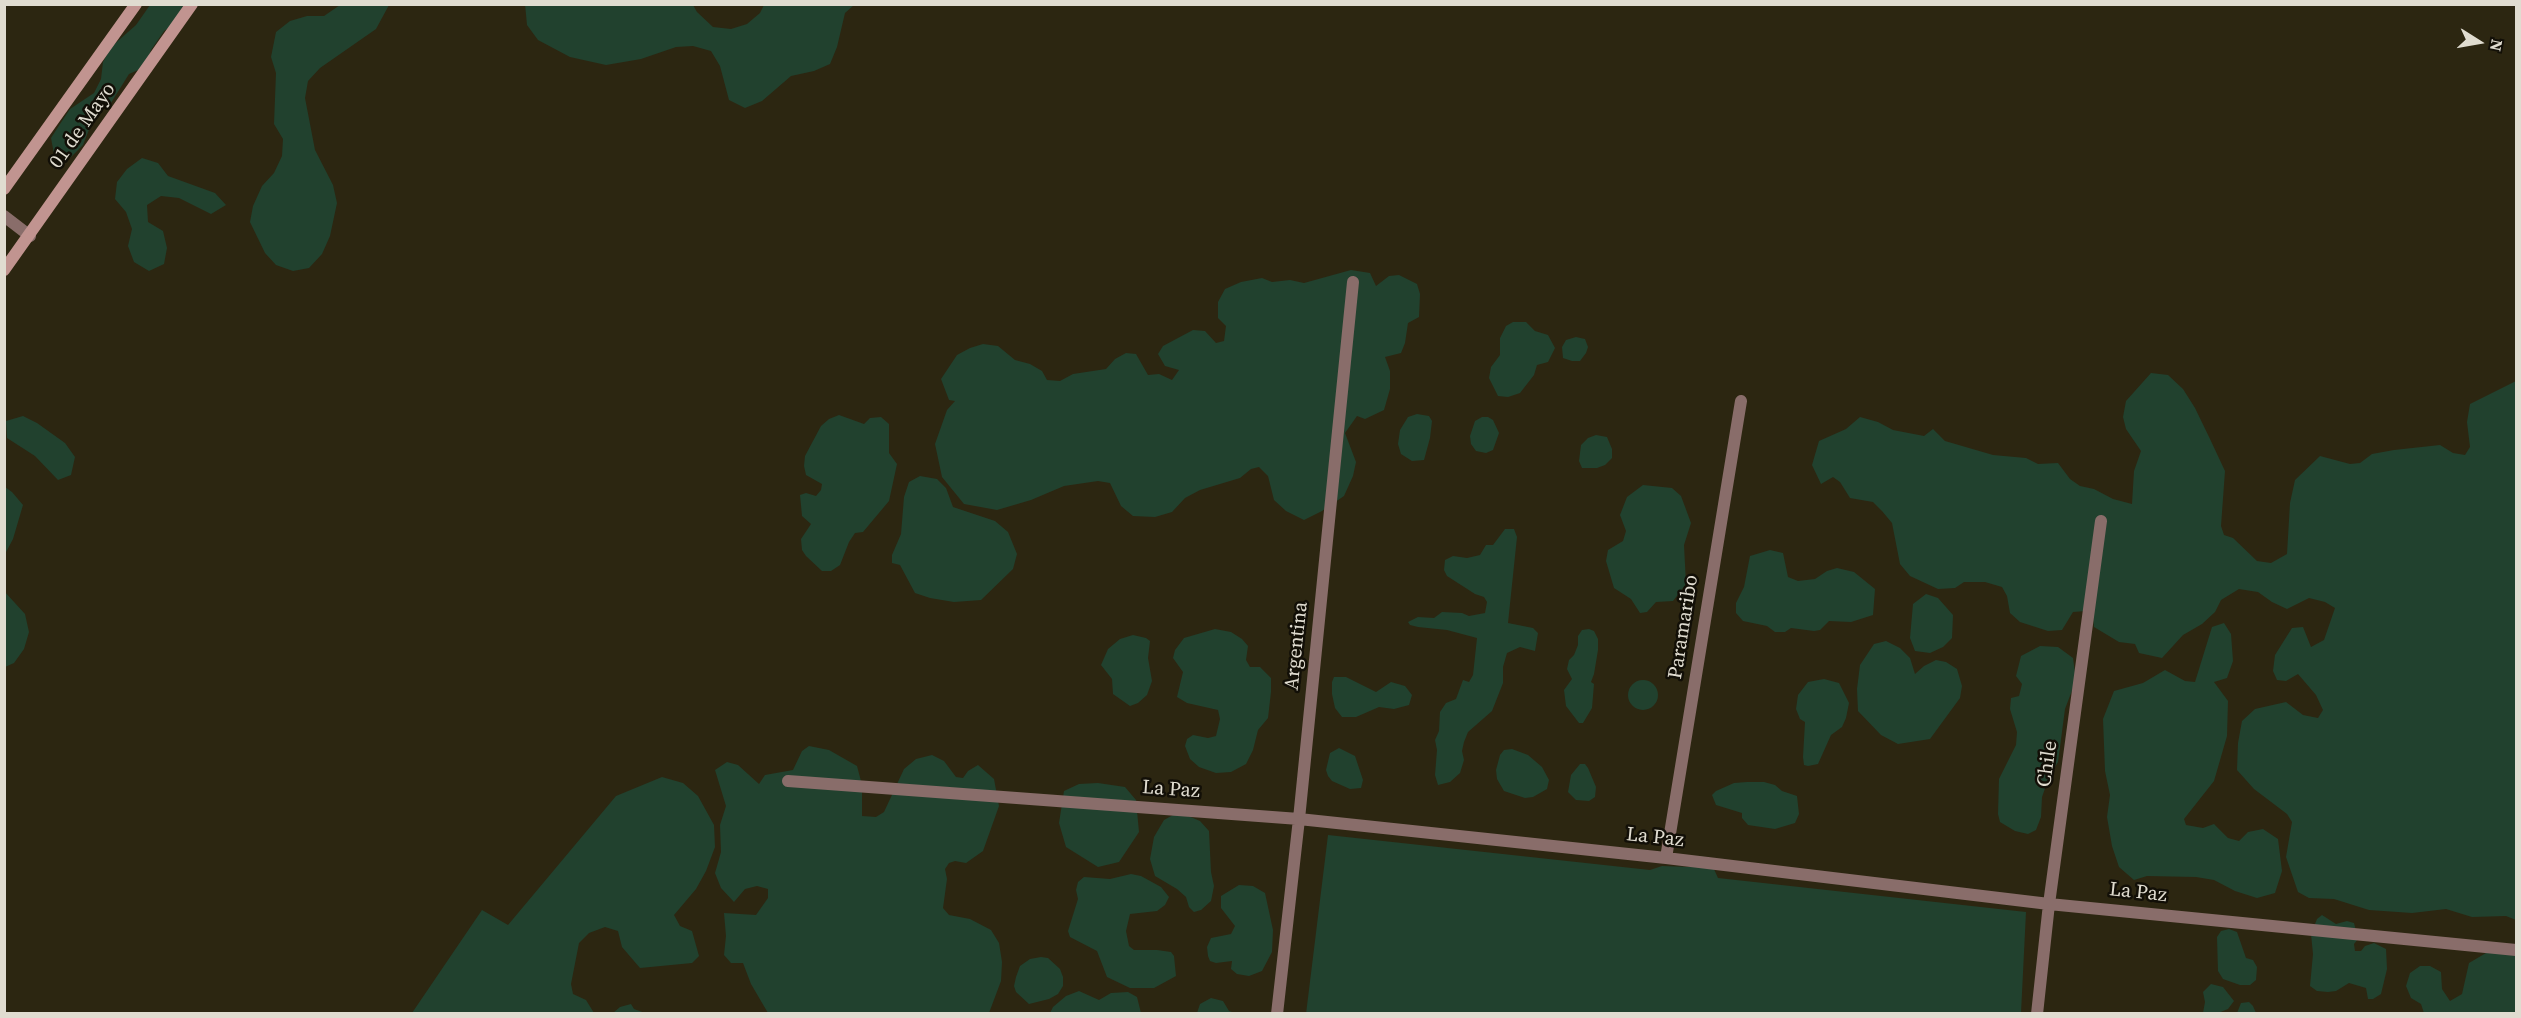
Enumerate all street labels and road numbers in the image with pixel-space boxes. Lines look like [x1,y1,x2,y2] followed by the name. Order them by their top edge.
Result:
[45,78,121,174] street label: 01 de Mayo
[1664,573,1704,681] street label: Paramaribo
[1280,601,1314,691] street label: Argentina
[2033,739,2063,789] street label: Chile
[1141,776,1201,804] street label: La Paz
[1625,823,1685,853] street label: La Paz
[2108,878,2168,908] street label: La Paz

